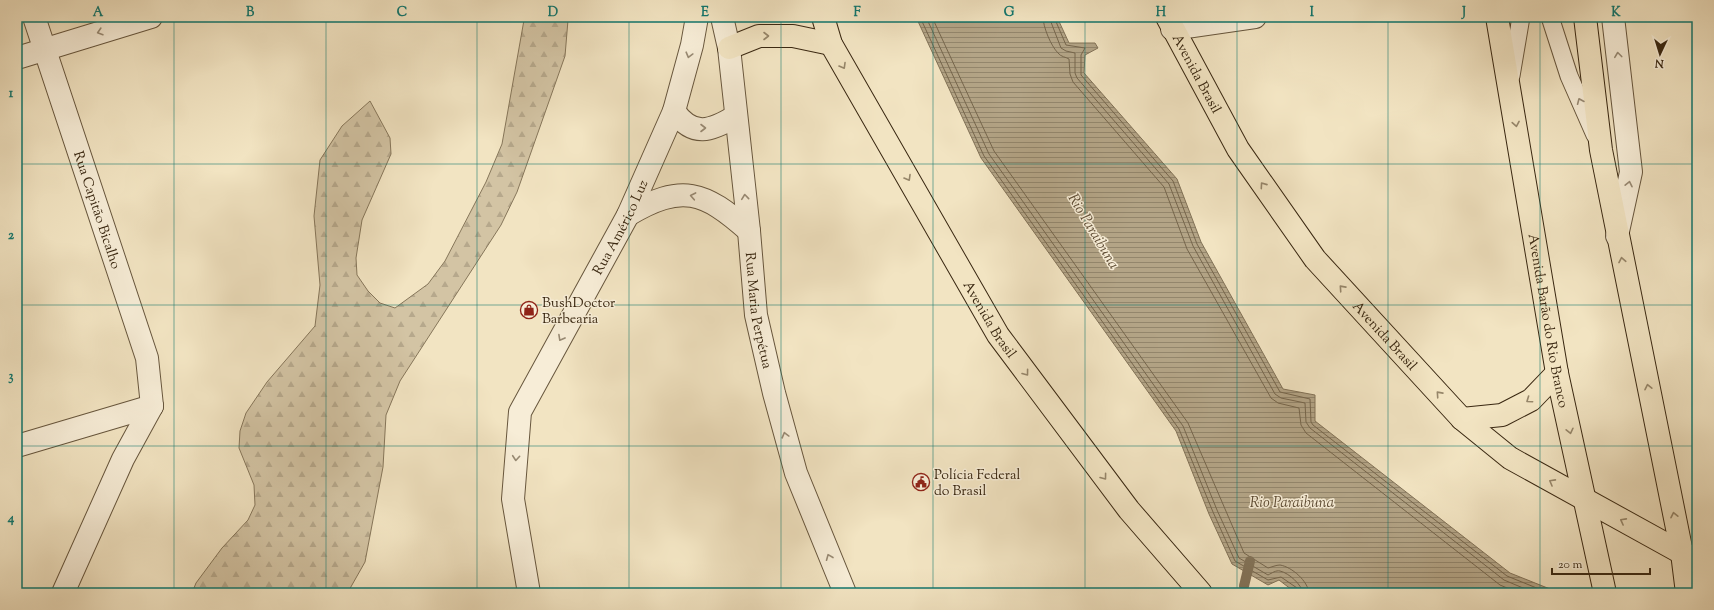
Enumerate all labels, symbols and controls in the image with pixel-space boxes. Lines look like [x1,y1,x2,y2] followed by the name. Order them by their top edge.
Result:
[93,4,104,22] text: A
[246,4,255,22] text: B
[397,4,407,22] text: C
[548,4,558,22] text: D
[701,4,709,22] text: E
[853,4,861,22] text: F
[1004,4,1015,22] text: G
[1156,4,1167,22] text: H
[1310,4,1315,22] text: I
[1461,4,1466,22] text: J
[1611,4,1621,22] text: K
[97,27,104,36] one-way arrow
[1166,31,1225,118] street label: Avenida Brasil
[763,32,769,40] one-way arrow
[1640,34,1680,74] north arrow
[686,52,694,59] one-way arrow
[1613,52,1622,58] one-way arrow
[1654,55,1665,71] text: N
[839,61,846,69] one-way arrow
[9,85,14,103] text: 1
[1577,97,1585,105] one-way arrow
[1511,121,1519,127] one-way arrow
[700,124,706,132] one-way arrow
[67,149,125,272] street label: Rua Capitão Bicalho
[904,174,911,181] one-way arrow
[589,177,654,279] street label: Rua Américo Luz
[1624,181,1632,187] one-way arrow
[1261,183,1268,190] one-way arrow
[1062,190,1124,274] water label: Rio Paraibuna
[690,192,696,201] one-way arrow
[741,194,750,200] one-way arrow
[8,227,15,245] text: 2
[1522,232,1572,410] street label: Avenida Barão do Rio Branco
[739,252,776,371] street label: Rua Maria Perpétua
[1618,257,1627,263] one-way arrow
[957,278,1020,363] street label: Avenida Brasil
[1339,285,1347,293] one-way arrow
[542,294,616,330] place label: BushDoctor Barbearia
[1347,298,1421,376] street label: Avenida Brasil
[519,300,539,320] shop icon: BushDoctor Barbearia
[558,334,565,341] one-way arrow
[8,368,14,386] text: 3
[1022,368,1029,375] one-way arrow
[1644,384,1652,390] one-way arrow
[1437,392,1444,399] one-way arrow
[1527,395,1534,402] one-way arrow
[1566,428,1574,435] one-way arrow
[781,432,790,439] one-way arrow
[512,455,521,461] one-way arrow
[934,466,1021,502] place label: Polícia Federal do Brasil
[911,472,931,492] public building icon: Polícia Federal do Brasil
[1099,473,1107,480] one-way arrow
[1549,480,1556,487] one-way arrow
[1250,493,1335,514] water label: Rio Paraibuna
[7,510,15,528] text: 4
[1670,512,1678,518] one-way arrow
[1619,518,1627,526] one-way arrow
[1552,550,1650,576] scale bar
[825,554,833,561] one-way arrow
[1558,556,1583,574] text: 20 m

